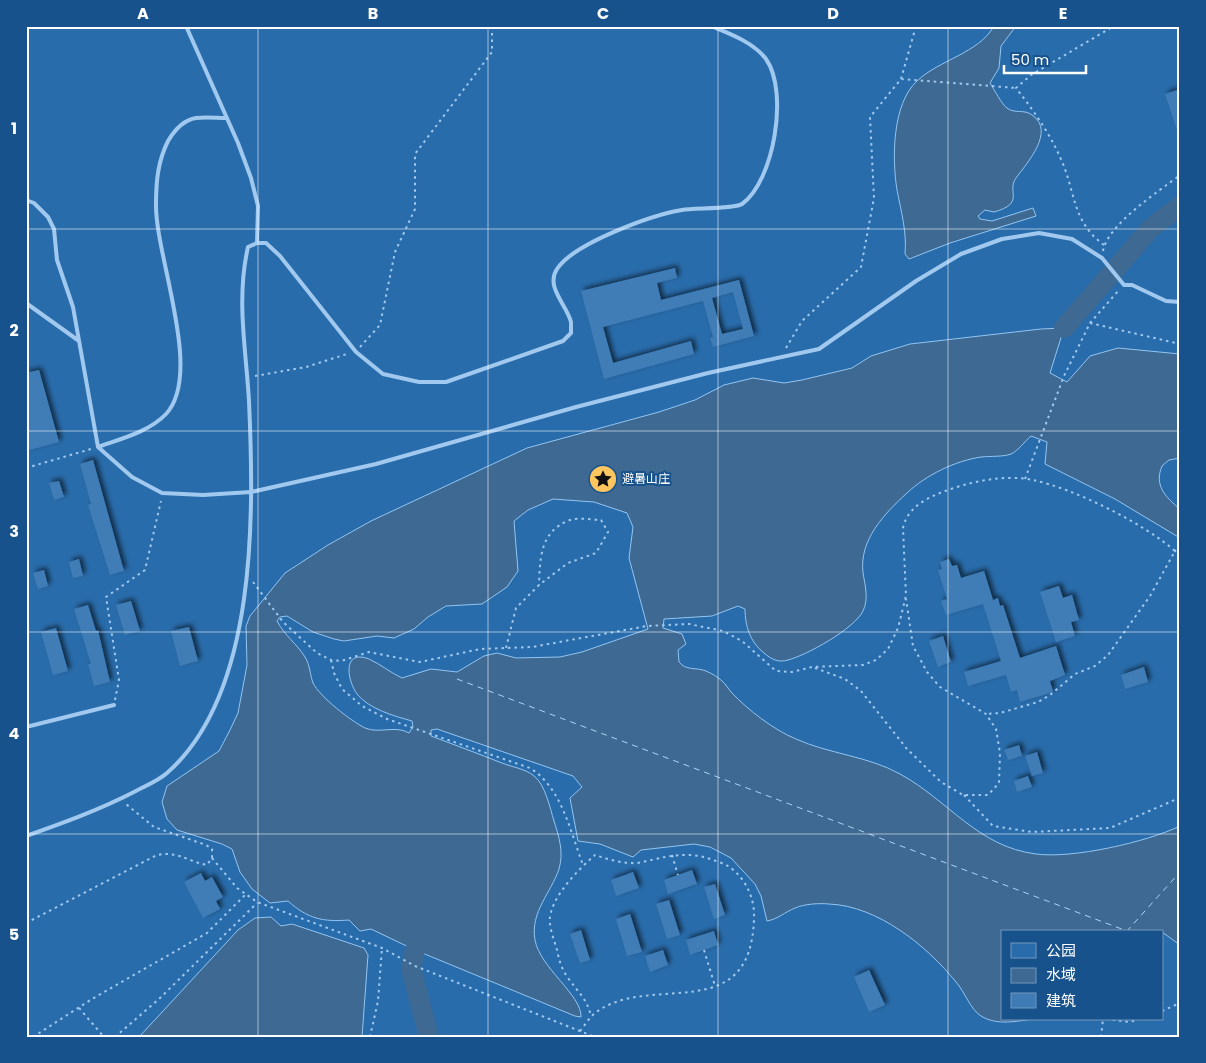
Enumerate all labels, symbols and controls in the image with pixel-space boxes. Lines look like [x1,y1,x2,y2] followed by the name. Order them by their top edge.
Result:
[137,2,149,25] text: A
[368,2,378,25] text: B
[597,2,609,25] text: C
[827,2,839,25] text: D
[1059,2,1067,25] text: E
[1004,42,1086,74] scale bar
[1011,49,1049,70] text: 50 m
[11,117,17,140] text: 1
[9,319,19,342] text: 2
[588,464,618,494] place icon: 避暑山庄
[622,470,670,487] place label: 避暑山庄
[9,520,19,543] text: 3
[9,722,20,745] text: 4
[9,923,19,946] text: 5
[1001,930,1164,1020] legend
[1046,940,1076,961] text: 公园
[1046,964,1076,985] text: 水域
[1046,990,1076,1011] text: 建筑

